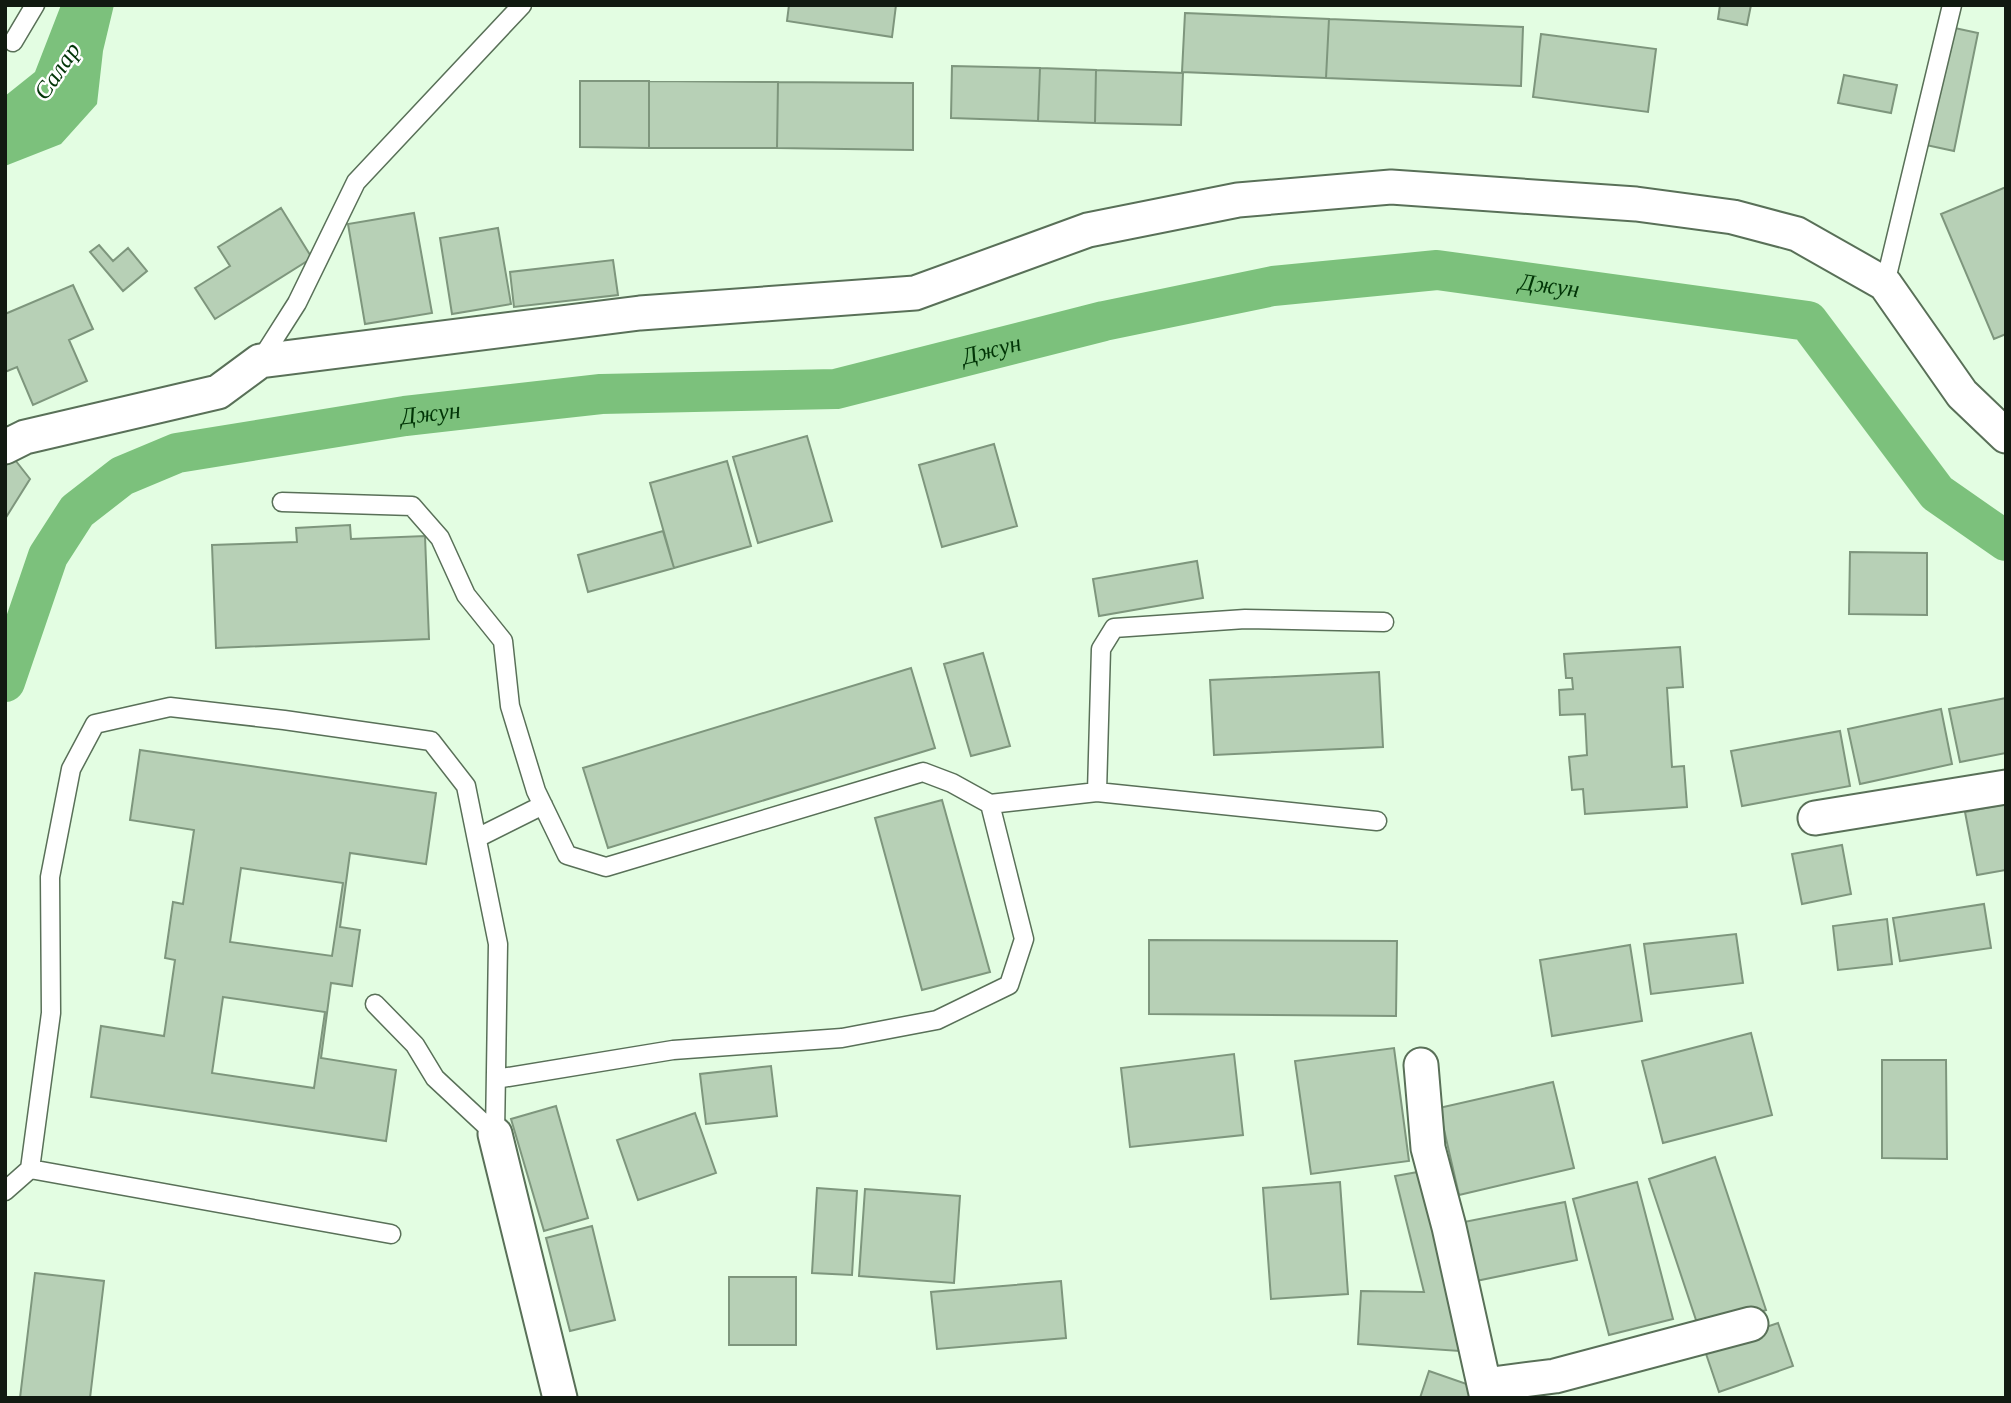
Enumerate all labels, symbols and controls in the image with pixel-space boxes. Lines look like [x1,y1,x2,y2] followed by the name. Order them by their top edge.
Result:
[29,38,85,104] water label: Салар
[1516,268,1581,302] water label: Джун
[957,330,1024,370] water label: Джун
[397,397,462,430] water label: Джун

